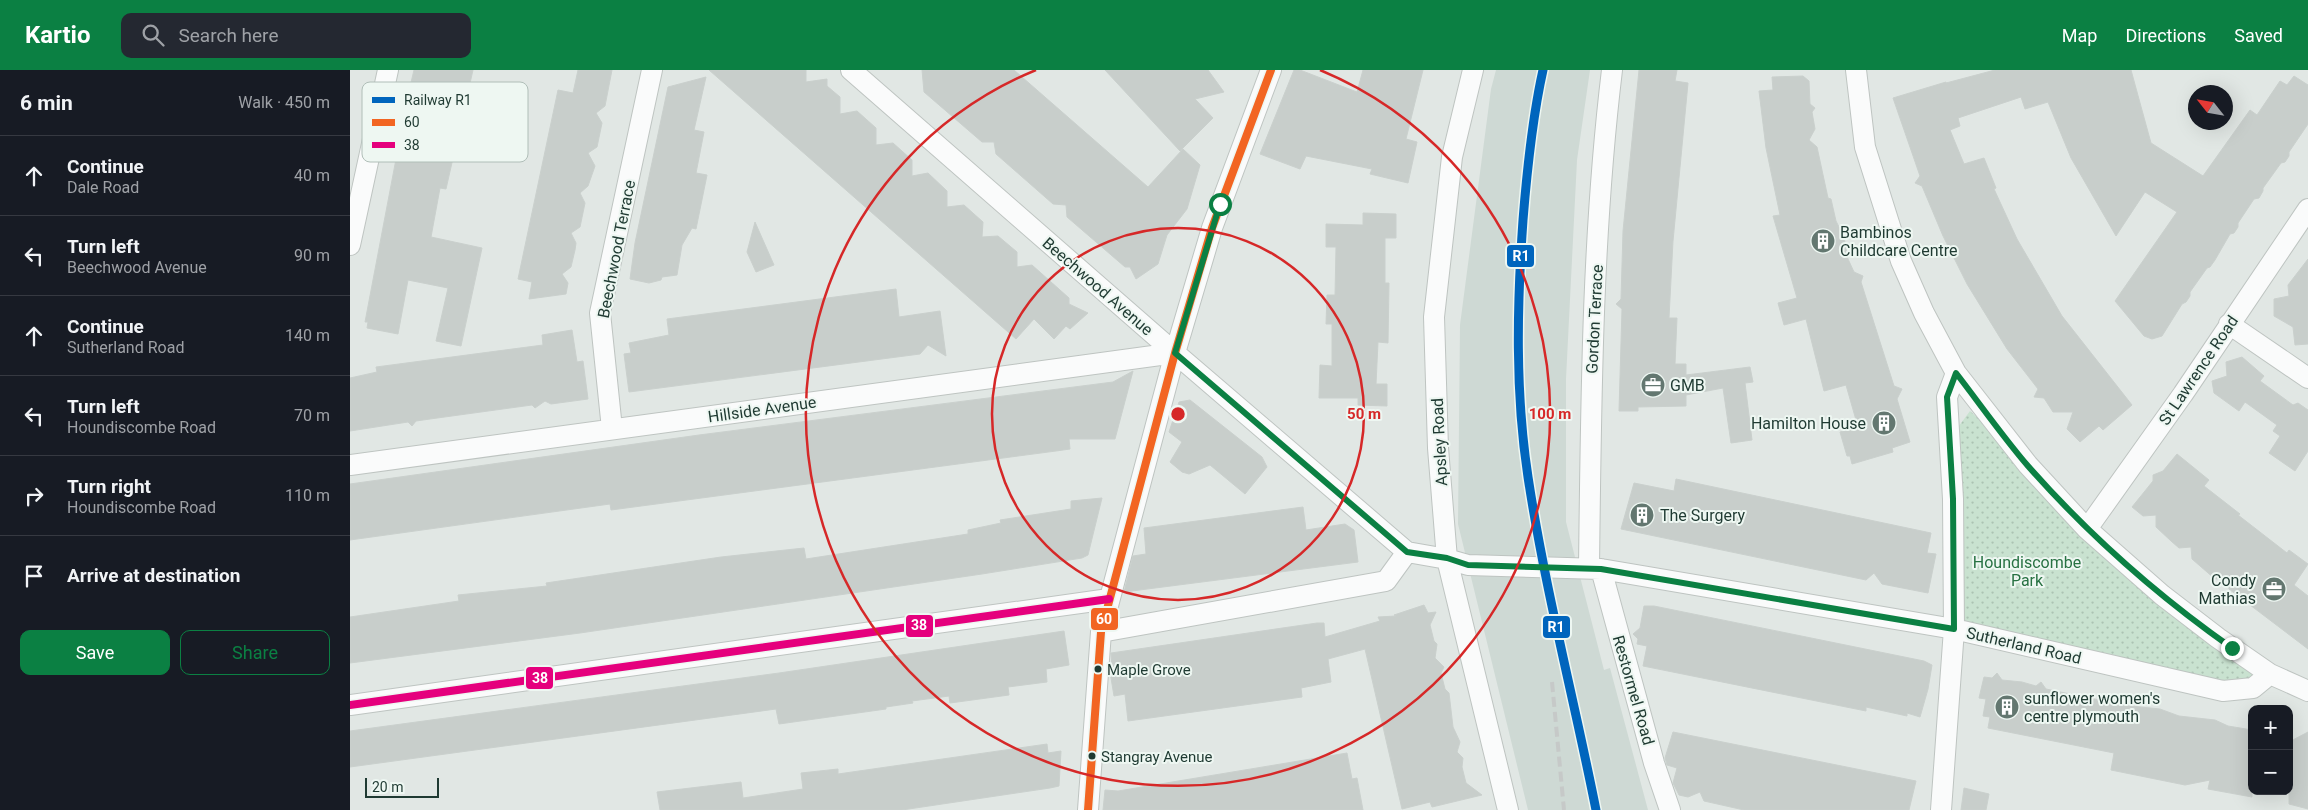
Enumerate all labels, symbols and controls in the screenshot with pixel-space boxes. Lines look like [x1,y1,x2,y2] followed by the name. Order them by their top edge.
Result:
[121,13,471,58] search box
[25,21,91,49] text: Kartio
[139,21,167,49] icon: search
[179,24,278,47] text: Search here
[2062,25,2097,46] text: Map
[2125,25,2206,46] text: Directions
[2234,25,2283,46] text: Saved
[362,82,528,162] legend
[2188,85,2233,130] north arrow
[20,91,73,115] text: 6 min
[404,92,472,108] text: Railway R1
[238,93,330,112] text: Walk · 450 m
[404,114,420,130] text: 60
[404,137,420,153] text: 38
[67,155,144,178] text: Continue
[20,162,48,190] icon: ahead
[294,166,330,185] text: 40 m
[67,178,139,197] text: Dale Road
[594,178,639,320] street label: Beechwood Terrace
[1209,193,1232,216] route start
[1840,223,1958,260] place label: Bambinos Childcare Centre
[1810,228,1836,254] building icon: Bambinos Childcare Centre
[1039,233,1157,339] street label: Beechwood Avenue
[67,235,140,258] text: Turn left
[20,242,48,270] icon: left
[1506,244,1535,268] line badge: R1
[294,246,330,265] text: 90 m
[1512,248,1530,264] text: R1
[67,258,207,277] text: Beechwood Avenue
[1582,264,1607,374] street label: Gordon Terrace
[2155,312,2242,429] street label: St Lawrence Road
[67,315,144,338] text: Continue
[20,322,48,350] icon: ahead
[285,326,330,345] text: 140 m
[67,338,184,357] text: Sutherland Road
[1640,372,1666,398] office icon: GMB
[1670,376,1705,395] place label: GMB
[707,393,817,426] street label: Hillside Avenue
[67,395,140,418] text: Turn left
[1428,397,1451,487] street label: Apsley Road
[20,402,48,430] icon: left
[1169,405,1187,423] centre of rings
[1347,405,1381,423] text: 50 m
[1529,405,1571,423] text: 100 m
[294,406,330,425] text: 70 m
[1871,410,1897,436] building icon: Hamilton House
[1751,414,1866,433] place label: Hamilton House
[67,418,216,437] text: Houndiscombe Road
[67,475,151,498] text: Turn right
[20,482,48,510] icon: right
[285,486,330,505] text: 110 m
[67,498,216,517] text: Houndiscombe Road
[1629,502,1655,528] building icon: The Surgery
[1660,506,1745,525] place label: The Surgery
[1973,553,2081,590] park label: Houndiscombe Park
[20,562,48,590] icon: arrive
[67,564,240,587] text: Arrive at destination
[2198,571,2256,608] place label: Condy Mathias
[2261,576,2287,602] office icon: Condy Mathias
[1090,607,1119,631] line badge: 60
[1096,611,1112,627] text: 60
[905,614,934,638] line badge: 38
[1542,615,1571,639] line badge: R1
[911,617,927,633] text: 38
[1547,619,1565,635] text: R1
[1965,623,2083,668] street label: Sutherland Road
[20,630,170,675] button: Save
[180,630,330,675] button: Share
[1609,633,1658,747] street label: Restormel Road
[2221,637,2244,660] route end
[1107,661,1191,679] place label: Maple Grove
[1093,664,1103,674] marker: Maple Grove
[525,666,554,690] line badge: 38
[532,670,548,686] text: 38
[2024,689,2160,726] place label: sunflower women's centre plymouth
[1994,694,2020,720] building icon: sunflower women's centre plymouth
[2248,705,2293,795] map controls
[2248,705,2293,750] button: +
[1101,748,1212,766] place label: Stangray Avenue
[2248,750,2293,795] button: −
[1087,751,1097,761] marker: Stangray Avenue
[365,775,439,798] scale bar
[372,779,404,795] text: 20 m

